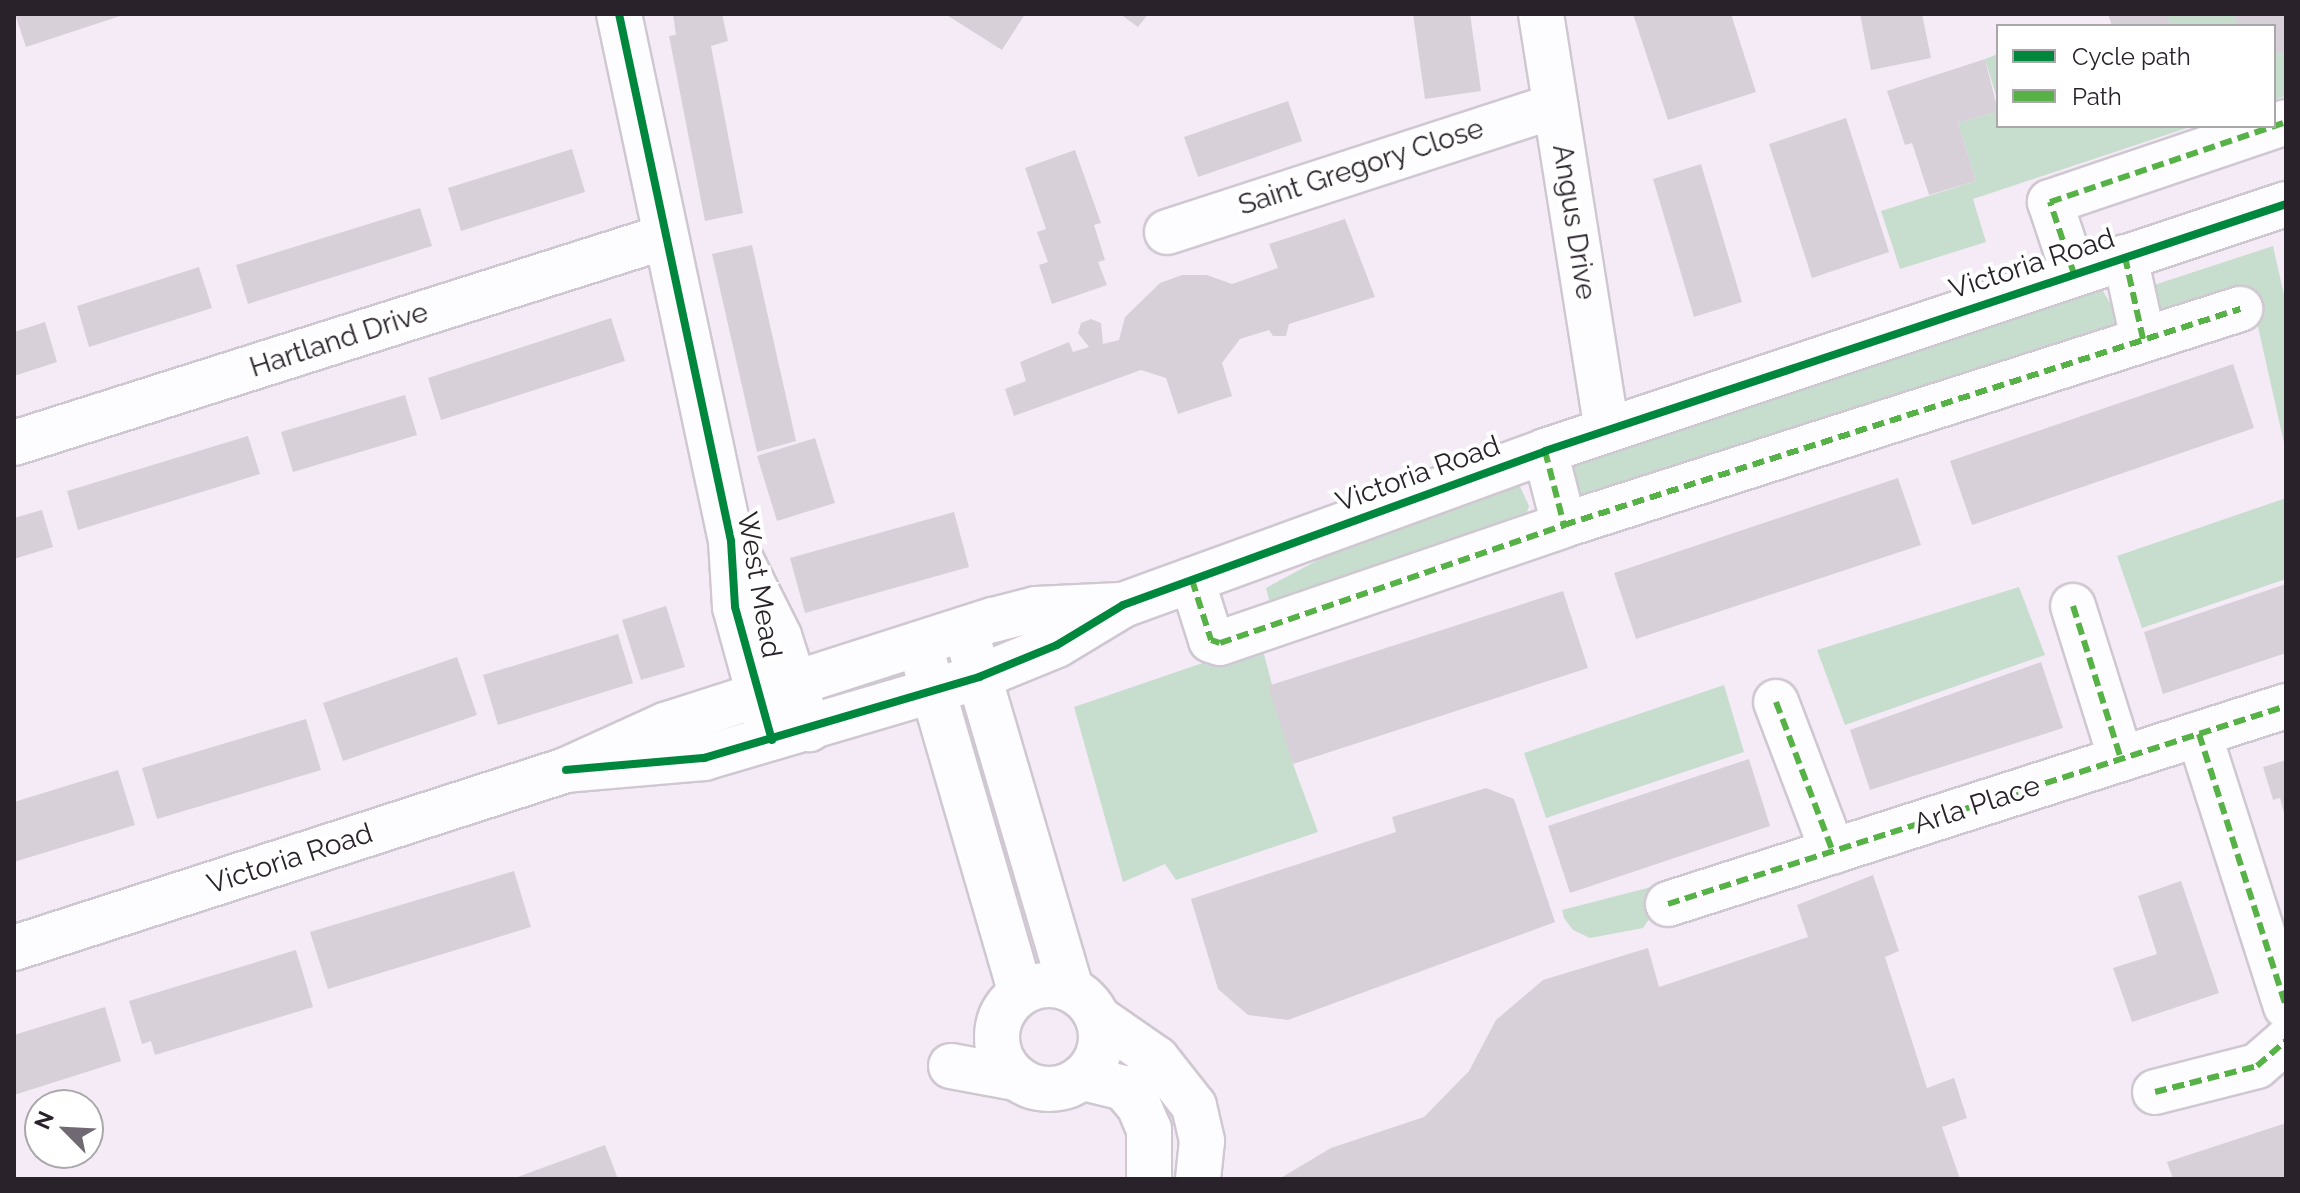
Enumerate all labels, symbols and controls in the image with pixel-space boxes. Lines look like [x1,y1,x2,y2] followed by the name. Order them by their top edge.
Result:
[1996,24,2276,128] legend
[2072,42,2191,71] text: Cycle path
[2072,82,2122,111] text: Path
[1234,111,1488,223] street label: Saint Gregory Close
[1545,142,1603,302] street label: Angus Drive
[1945,221,2119,307] street label: Victoria Road
[246,295,432,385] street label: Hartland Drive
[1332,429,1504,519] street label: Victoria Road
[730,510,788,660] street label: West Mead
[1910,769,2044,841] street label: Arla Place
[203,816,377,902] street label: Victoria Road
[24,1089,104,1169] north arrow
[29,1107,59,1133] text: N

